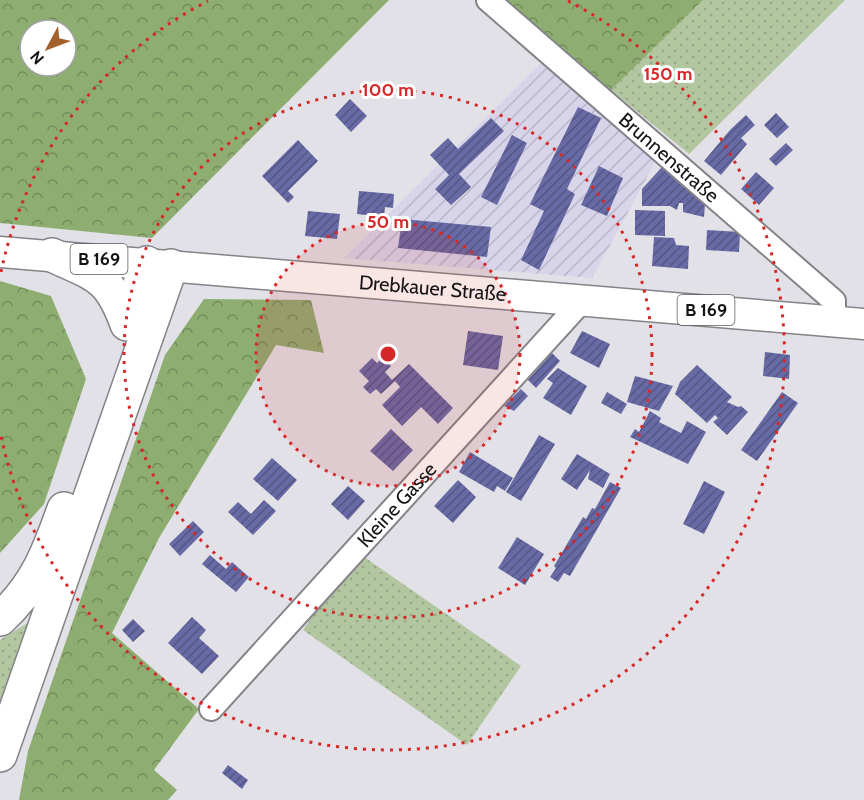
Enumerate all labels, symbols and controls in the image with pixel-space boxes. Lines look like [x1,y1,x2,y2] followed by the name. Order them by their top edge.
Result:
[18,18,78,78] north arrow
[26,47,48,68] text: N
[644,63,692,85] text: 150 m
[362,79,414,101] text: 100 m
[614,107,724,208] street label: Brunnenstraße
[367,211,409,233] text: 50 m
[70,244,128,274] road number: B 169
[358,270,507,306] street label: Drebkauer Straße
[678,295,734,325] road number: B 169
[378,344,398,364] centre of rings
[352,457,441,552] street label: Kleine Gasse

